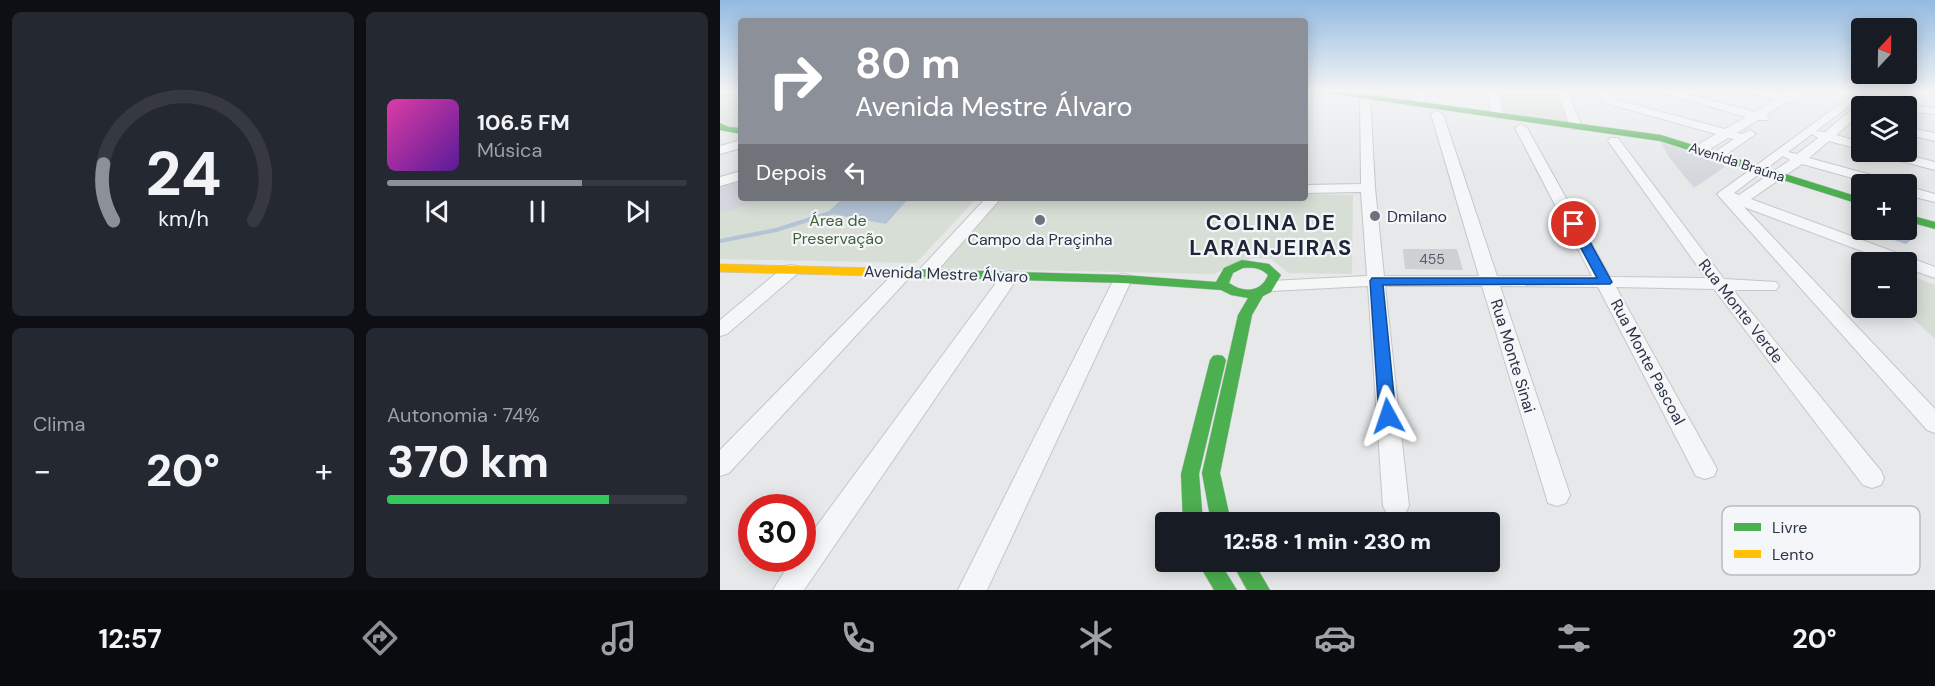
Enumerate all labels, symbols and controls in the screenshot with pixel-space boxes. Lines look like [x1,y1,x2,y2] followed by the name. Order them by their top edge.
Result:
[1851,18,1917,84] north arrow
[1851,18,1917,318] map controls
[855,36,961,91] text: 80 m
[756,42,834,120] icon: right
[855,89,1132,124] text: Avenida Mestre Álvaro
[1851,96,1917,162] button: layers
[477,108,570,137] text: 106.5 FM
[145,133,221,214] text: 24
[477,137,542,163] text: Música
[1687,138,1787,186] street label: Avenida Braúna
[839,156,872,189] icon: left
[756,158,827,187] text: Depois
[1851,174,1917,240] button: +
[421,195,454,228] icon: previous
[521,195,554,228] icon: pause
[621,195,654,228] icon: next
[1548,198,1599,249] pin
[158,205,208,233] text: km/h
[1387,206,1447,227] place label: Dmilano
[1557,207,1590,240] icon: arrive
[1189,208,1353,262] district label: COLINA DE LARANJEIRAS
[1368,209,1382,223] marker: Dmilano
[792,210,884,249] park label: Área de Preservação
[1033,213,1047,227] marker: Campo da Praçinha
[967,229,1113,250] place label: Campo da Praçinha
[1419,250,1445,268] house number: 455
[1851,252,1917,318] button: −
[1694,255,1788,367] street label: Rua Monte Verde
[863,261,1029,287] street label: Avenida Mestre Álvaro
[1606,295,1690,429] street label: Rua Monte Pascoal
[1486,297,1540,415] street label: Rua Monte Sinai
[1356,384,1420,448] position arrow
[387,402,540,428] text: Autonomia · 74%
[33,411,85,437] text: Clima
[387,432,549,491] text: 370 km
[146,441,220,500] text: 20°
[33,449,51,492] text: −
[315,449,333,492] text: +
[738,494,816,572] speed limit sign: 30
[1722,506,1920,575] legend
[1772,517,1807,538] text: Livre
[1224,527,1431,556] text: 12:58 · 1 min · 230 m
[1772,544,1814,565] text: Lento
[359,617,401,659] icon: directions
[598,617,640,659] icon: music
[837,617,879,659] icon: phone
[1075,617,1117,659] icon: climate
[1314,617,1356,659] icon: car
[1553,617,1595,659] icon: filters
[98,621,162,656] text: 12:57
[1792,621,1836,656] text: 20°

